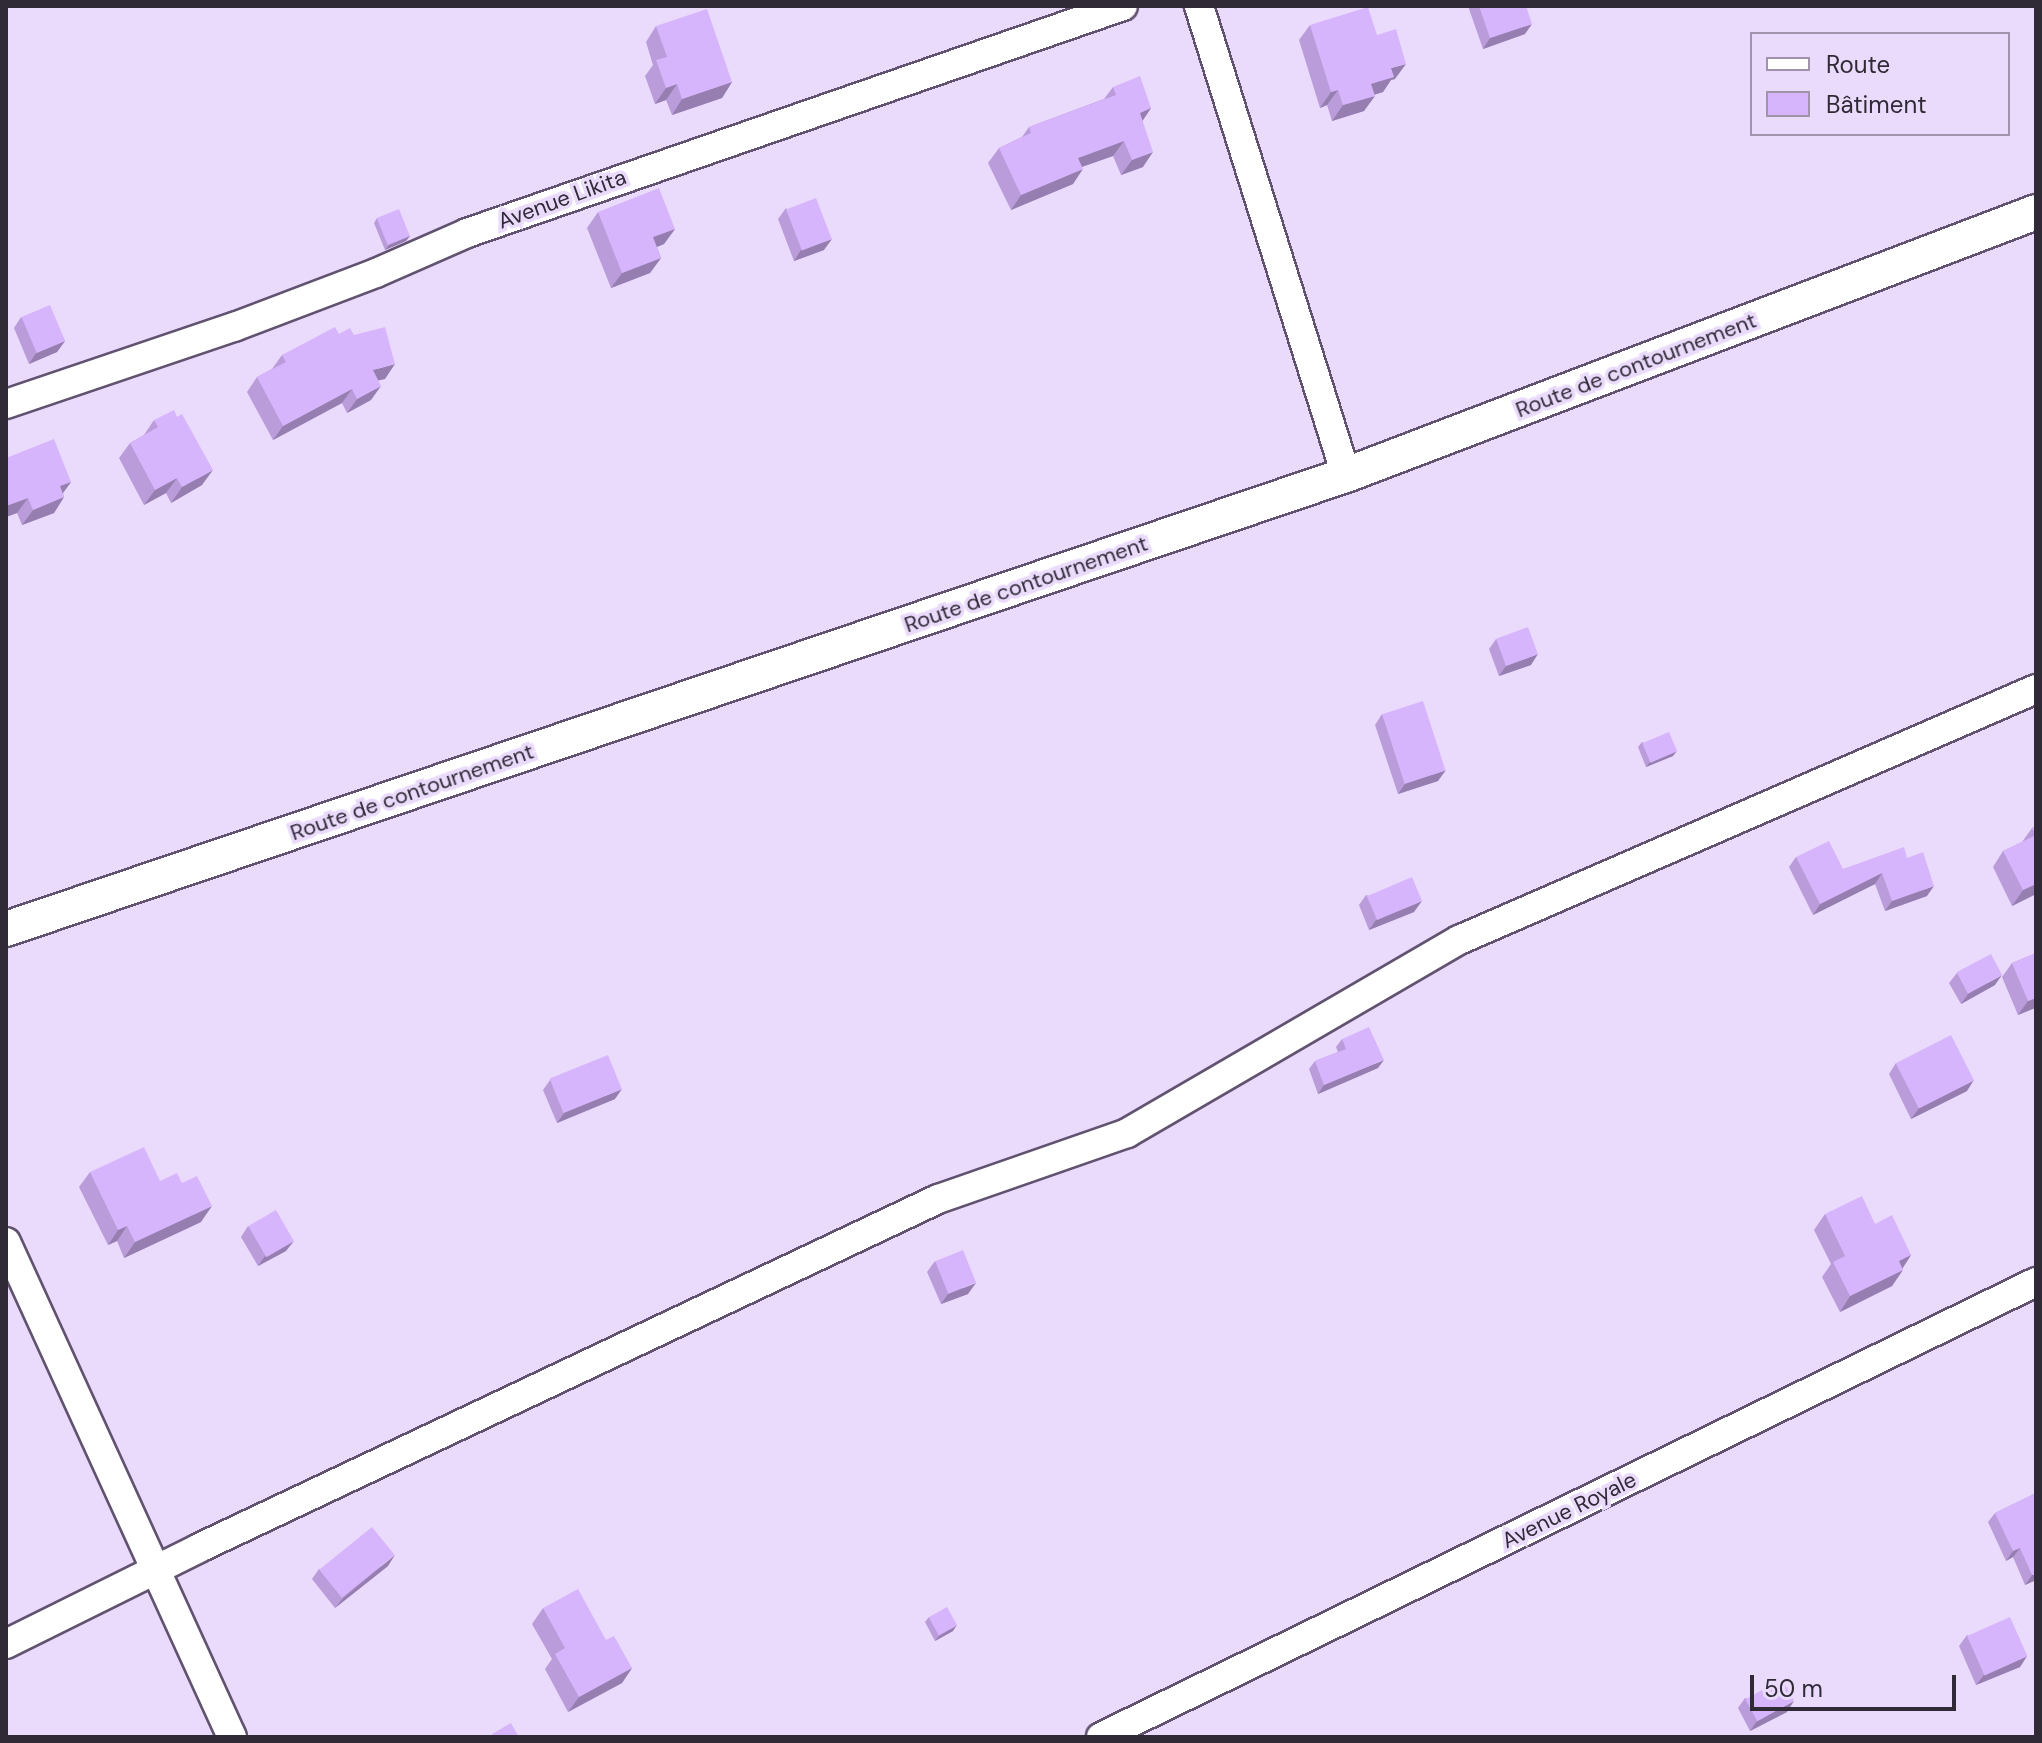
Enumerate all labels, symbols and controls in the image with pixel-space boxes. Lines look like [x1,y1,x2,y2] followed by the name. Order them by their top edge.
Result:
[1750,32,2010,136] legend
[1826,49,1890,80] text: Route
[1826,89,1927,120] text: Bâtiment
[494,164,630,234] street label: Avenue Likita
[1512,307,1760,423] street label: Route de contournement
[901,530,1151,638] street label: Route de contournement
[287,738,537,846] street label: Route de contournement
[1498,1466,1640,1554] street label: Avenue Royale
[1754,1659,1960,1709] scale bar
[1764,1673,1823,1704] text: 50 m

